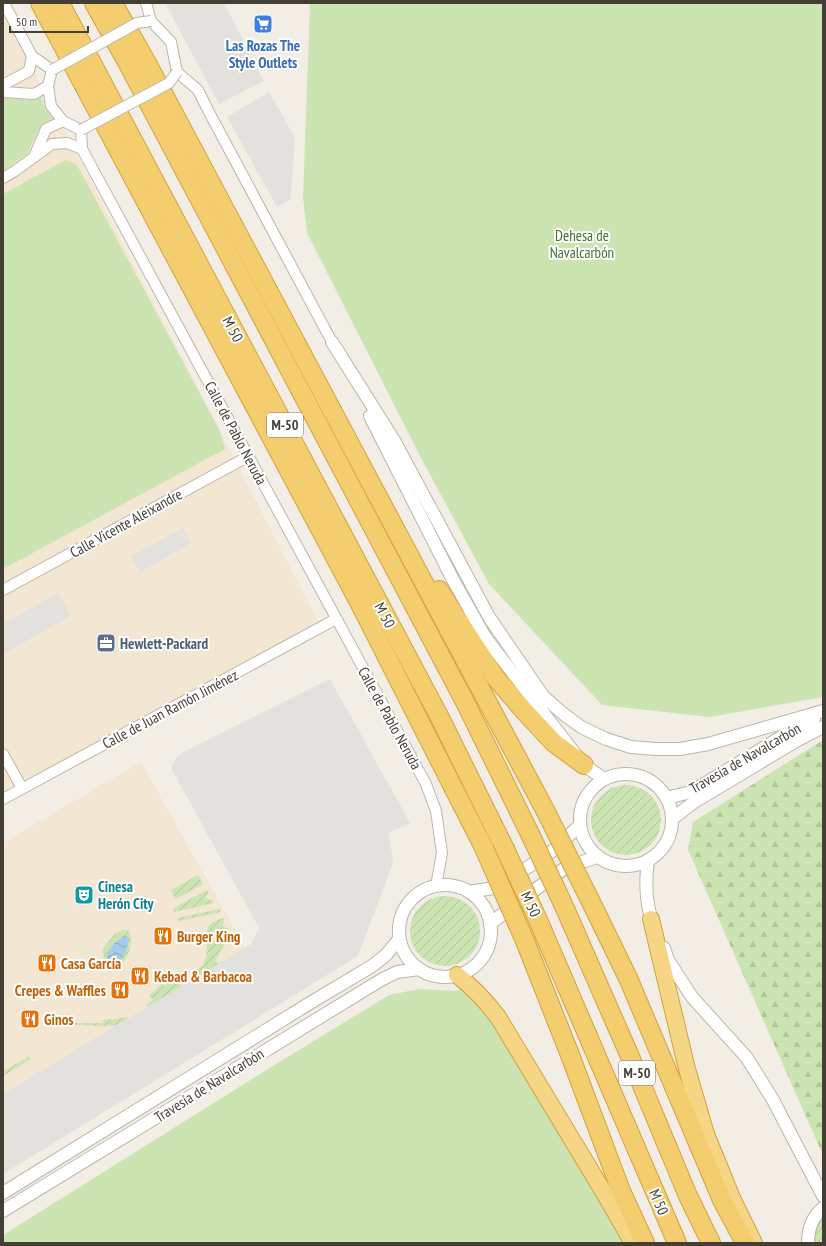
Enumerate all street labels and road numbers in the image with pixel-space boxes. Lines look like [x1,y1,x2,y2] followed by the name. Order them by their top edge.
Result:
[218,313,248,345] street label: M 50
[201,378,271,488] street label: Calle de Pablo Neruda
[267,413,303,437] road number: M-50
[67,484,185,562] street label: Calle Vicente Aleixandre
[370,599,400,631] street label: M 50
[354,663,426,773] street label: Calle de Pablo Neruda
[99,665,241,753] street label: Calle de Juan Ramón Jiménez
[686,718,804,798] street label: Travesía de Navalcarbón
[517,888,545,920] street label: M 50
[151,1044,267,1126] street label: Travesía de Navalcarbón
[619,1061,655,1085] road number: M-50
[645,1186,673,1218] street label: M 50

